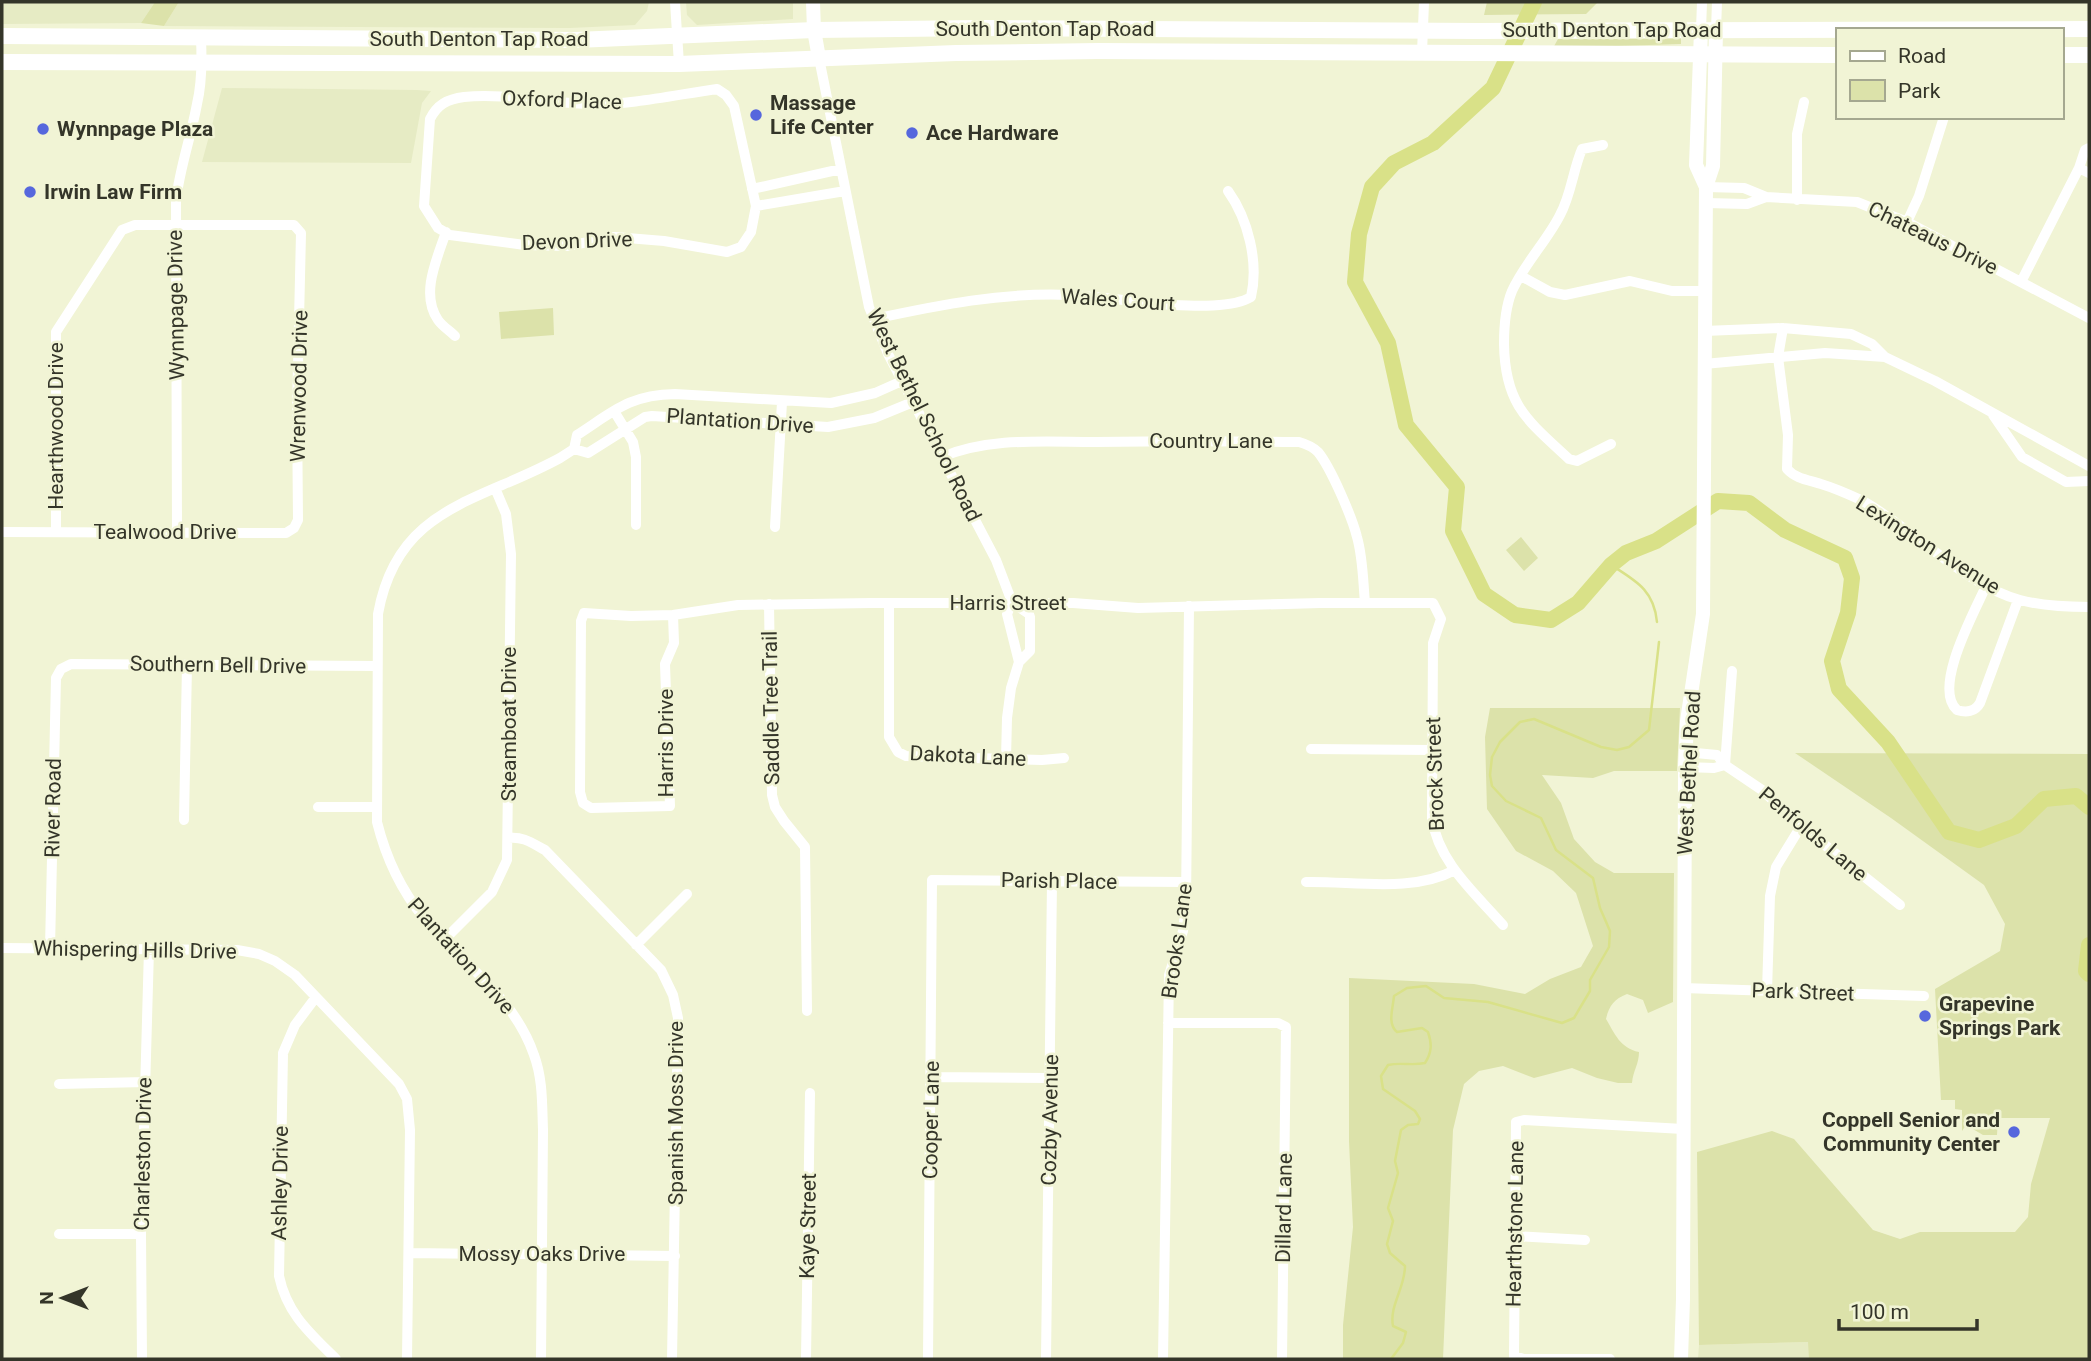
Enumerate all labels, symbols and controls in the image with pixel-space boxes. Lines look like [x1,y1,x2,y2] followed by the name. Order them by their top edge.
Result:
[935,17,1155,41] street label: South Denton Tap Road
[1502,18,1722,42] street label: South Denton Tap Road
[369,27,589,51] street label: South Denton Tap Road
[1836,28,2063,119] legend
[1898,44,1946,68] text: Road
[1898,79,1941,103] text: Park
[502,86,622,114] street label: Oxford Place
[770,91,874,139] place label: Massage Life Center
[748,107,764,123] marker: Massage Life Center
[57,117,213,141] place label: Wynnpage Plaza
[35,121,51,137] marker: Wynnpage Plaza
[926,121,1059,145] place label: Ace Hardware
[904,125,920,141] marker: Ace Hardware
[44,180,182,204] place label: Irwin Law Firm
[22,184,38,200] marker: Irwin Law Firm
[1864,196,2002,280] street label: Chateaus Drive
[521,227,633,255] street label: Devon Drive
[163,230,189,380] street label: Wynnpage Drive
[1060,284,1176,316] street label: Wales Court
[862,305,986,525] street label: West Bethel School Road
[286,310,312,462] street label: Wrenwood Drive
[44,342,68,510] street label: Hearthwood Drive
[666,404,814,438] street label: Plantation Drive
[1149,429,1273,453] street label: Country Lane
[1851,491,2005,599] street label: Lexington Avenue
[93,520,237,544] street label: Tealwood Drive
[949,591,1067,615] street label: Harris Street
[758,631,784,785] street label: Saddle Tree Trail
[497,647,521,801] street label: Steamboat Drive
[130,651,306,679] street label: Southern Bell Drive
[654,689,678,797] street label: Harris Drive
[1673,690,1705,856] street label: West Bethel Road
[1421,716,1449,831] street label: Brock Street
[909,741,1027,771] street label: Dakota Lane
[40,758,66,858] street label: River Road
[1754,782,1872,886] street label: Penfolds Lane
[1001,868,1117,894] street label: Parish Place
[1157,882,1197,1000] street label: Brooks Lane
[403,893,519,1019] street label: Plantation Drive
[33,936,237,964] street label: Whispering Hills Drive
[1751,978,1855,1006] street label: Park Street
[1939,992,2061,1040] place label: Grapevine Springs Park
[1917,1008,1933,1024] marker: Grapevine Springs Park
[664,1021,688,1205] street label: Spanish Moss Drive
[1037,1054,1063,1186] street label: Cozby Avenue
[918,1061,944,1179] street label: Cooper Lane
[130,1077,156,1231] street label: Charleston Drive
[1822,1108,2000,1156] place label: Coppell Senior and Community Center
[2006,1124,2022,1140] marker: Coppell Senior and Community Center
[267,1126,293,1240] street label: Ashley Drive
[1502,1141,1528,1307] street label: Hearthstone Lane
[1271,1153,1297,1263] street label: Dillard Lane
[795,1173,821,1279] street label: Kaye Street
[459,1242,625,1266] street label: Mossy Oaks Drive
[28,1263,98,1333] north arrow
[1839,1288,1977,1332] scale bar
[35,1291,58,1305] text: N
[1850,1300,1909,1324] text: 100 m

